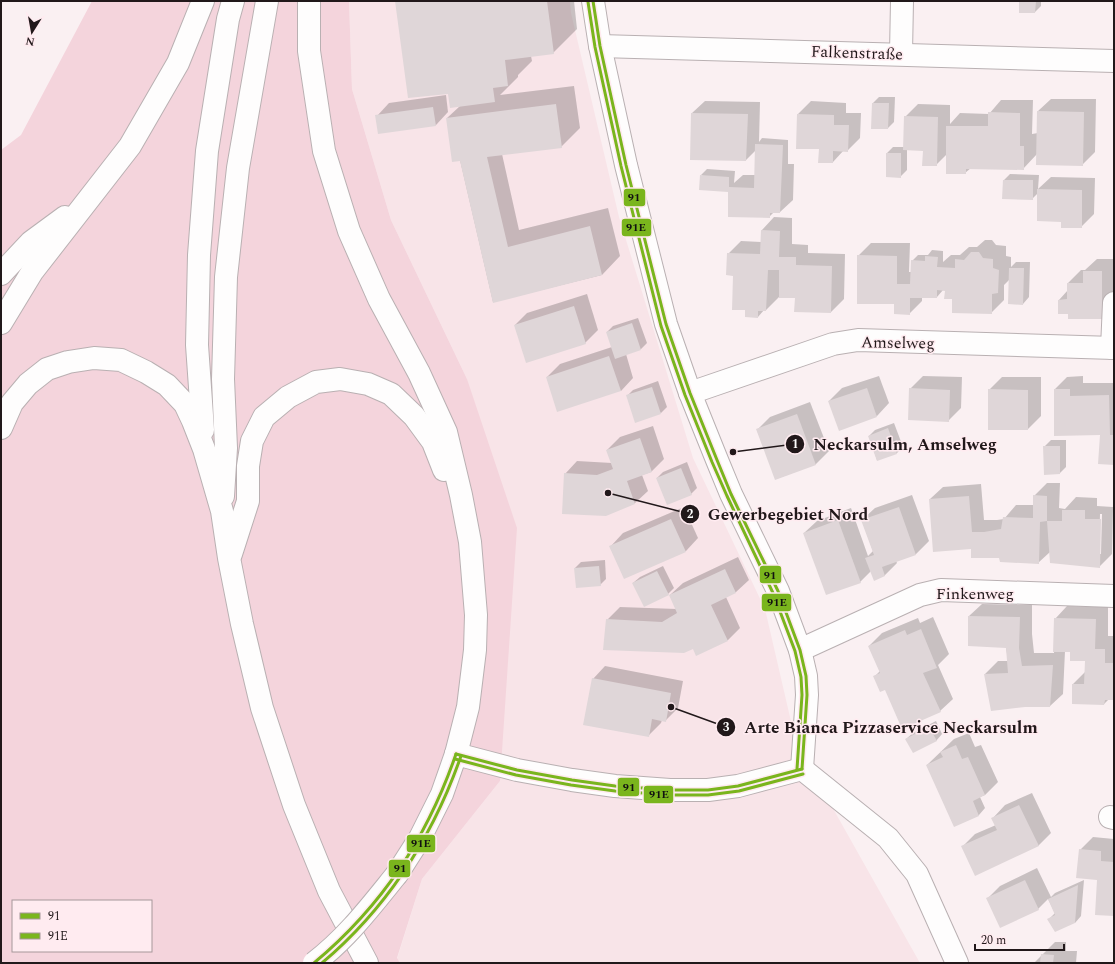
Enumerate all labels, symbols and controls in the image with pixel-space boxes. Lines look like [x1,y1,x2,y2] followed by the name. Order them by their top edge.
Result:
[12,12,52,52] north arrow
[24,32,36,51] text: N
[811,39,903,67] street label: Falkenstraße
[623,188,646,207] line badge: 91
[628,189,640,206] text: 91
[621,218,652,237] line badge: 91E
[626,219,646,236] text: 91E
[861,330,935,356] street label: Amselweg
[785,429,1005,458] callout: Neckarsulm, Amselweg
[813,432,997,458] text: Neckarsulm, Amselweg
[792,435,798,454] text: 1
[680,499,876,528] callout: Gewerbegebiet Nord
[708,502,868,528] text: Gewerbegebiet Nord
[687,505,694,524] text: 2
[759,565,782,584] line badge: 91
[764,567,776,584] text: 91
[936,582,1014,606] street label: Finkenweg
[761,593,792,612] line badge: 91E
[767,594,787,611] text: 91E
[716,713,1046,742] callout: Arte Bianca Pizzaservice Neckarsulm
[744,715,1038,741] text: Arte Bianca Pizzaservice Neckarsulm
[723,718,730,737] text: 3
[617,777,640,797] line badge: 91
[623,779,635,796] text: 91
[643,785,674,804] line badge: 91E
[649,786,669,803] text: 91E
[406,834,436,853] line badge: 91E
[411,835,431,852] text: 91E
[388,859,411,878] line badge: 91
[394,860,406,877] text: 91
[12,900,152,952] legend
[48,907,60,926] text: 91
[975,926,1064,952] scale bar
[48,927,68,946] text: 91E
[981,931,1006,950] text: 20 m

